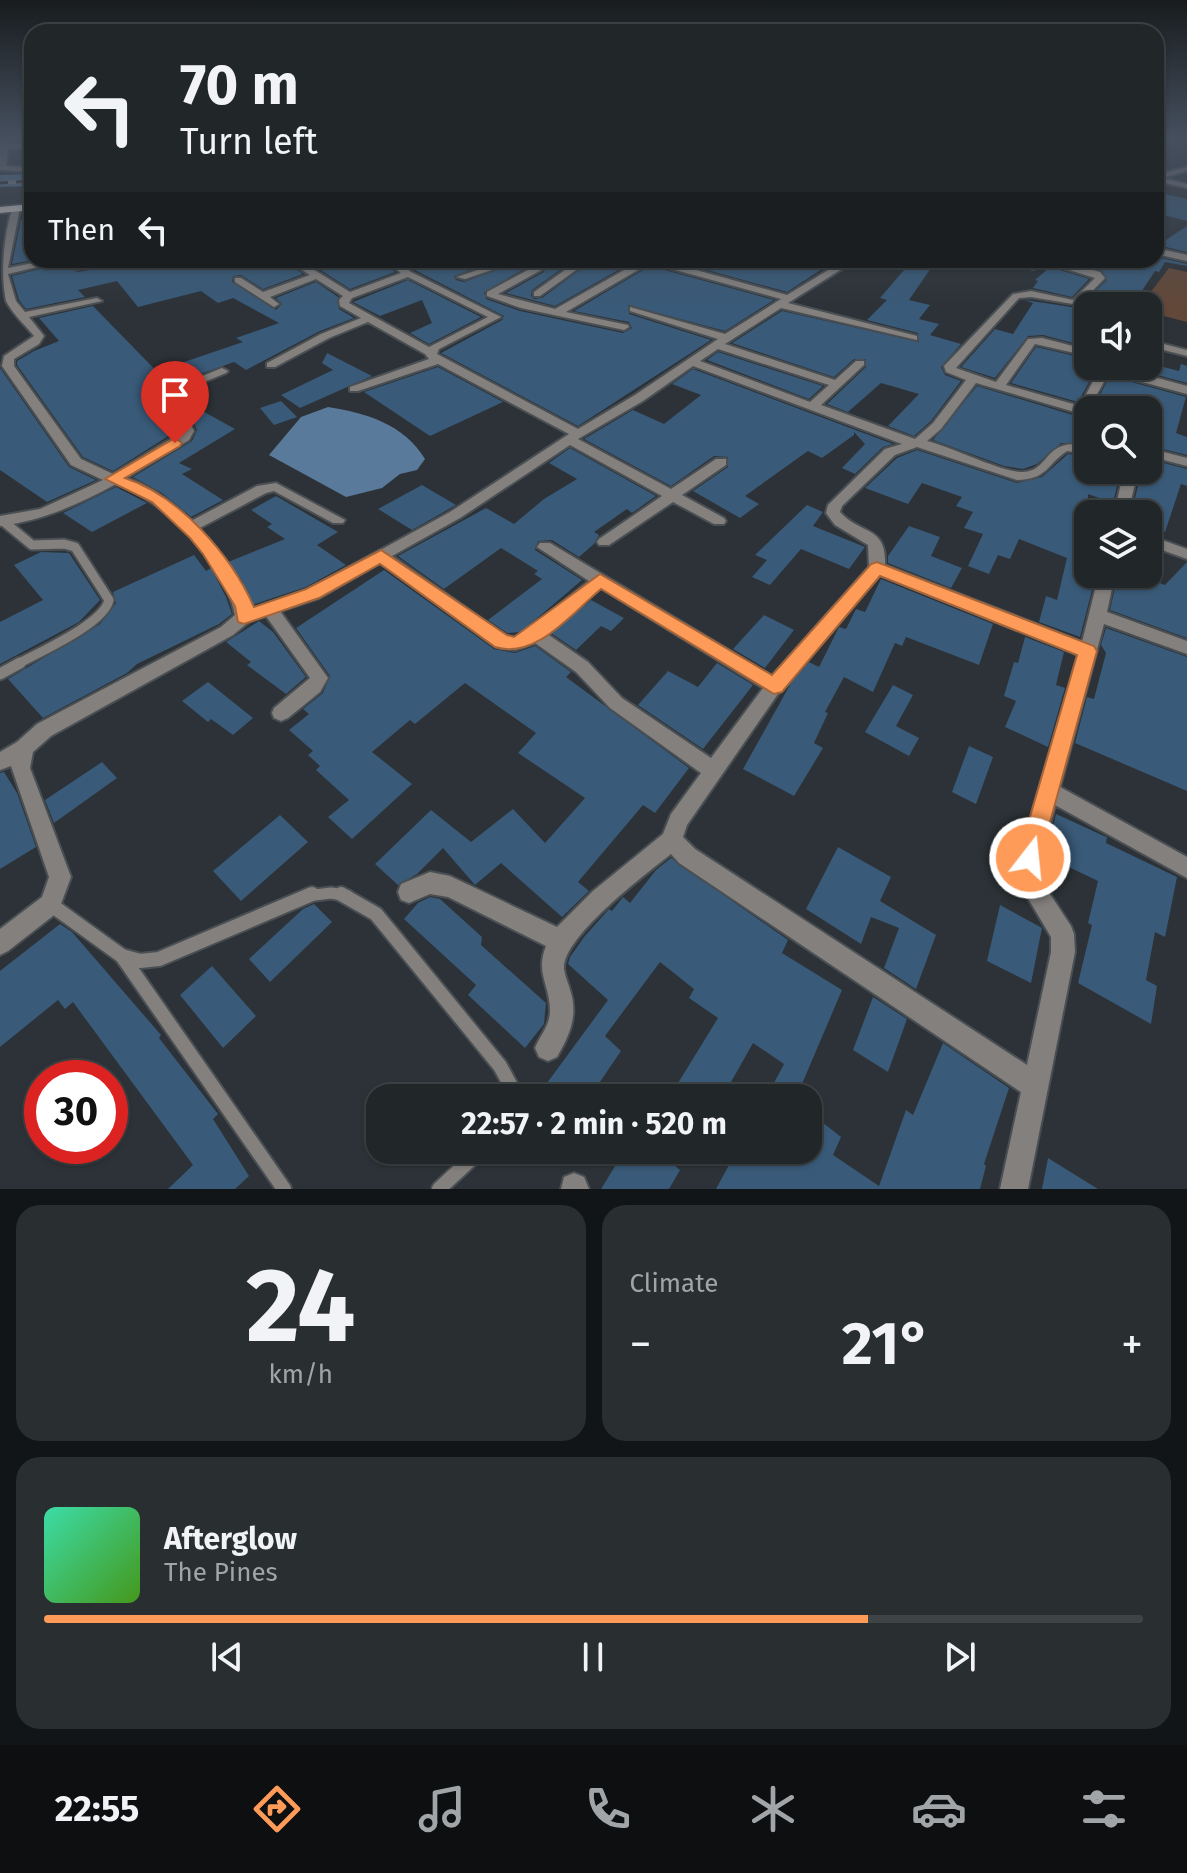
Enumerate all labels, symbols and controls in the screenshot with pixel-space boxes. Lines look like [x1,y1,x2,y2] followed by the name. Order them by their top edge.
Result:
[180,52,299,119] text: 70 m
[48,56,152,160] icon: left
[180,120,318,164] text: Turn left
[131,208,175,252] icon: left
[48,212,115,248] text: Then
[1074,292,1162,588] map controls
[1074,292,1162,380] button: sound
[141,361,209,443] pin
[153,373,197,417] icon: arrive
[1074,396,1162,484] button: search
[1074,500,1162,588] button: layers
[988,816,1072,900] position arrow
[24,1060,128,1164] speed limit sign: 30
[461,1106,727,1142] text: 22:57 · 2 min · 520 m
[246,1244,356,1369] text: 24
[630,1268,718,1299] text: Climate
[842,1308,931,1380] text: 21°
[630,1318,652,1371] text: −
[1121,1318,1143,1371] text: +
[269,1359,333,1390] text: km/h
[164,1521,297,1557] text: Afterglow
[164,1557,278,1588] text: The Pines
[205,1635,249,1679] icon: previous
[571,1635,615,1679] icon: pause
[938,1635,982,1679] icon: next
[249,1781,305,1837] icon: directions
[414,1781,470,1837] icon: music
[580,1781,636,1837] icon: phone
[745,1781,801,1837] icon: climate
[911,1781,967,1837] icon: car
[1076,1781,1132,1837] icon: filters
[55,1787,139,1831] text: 22:55

